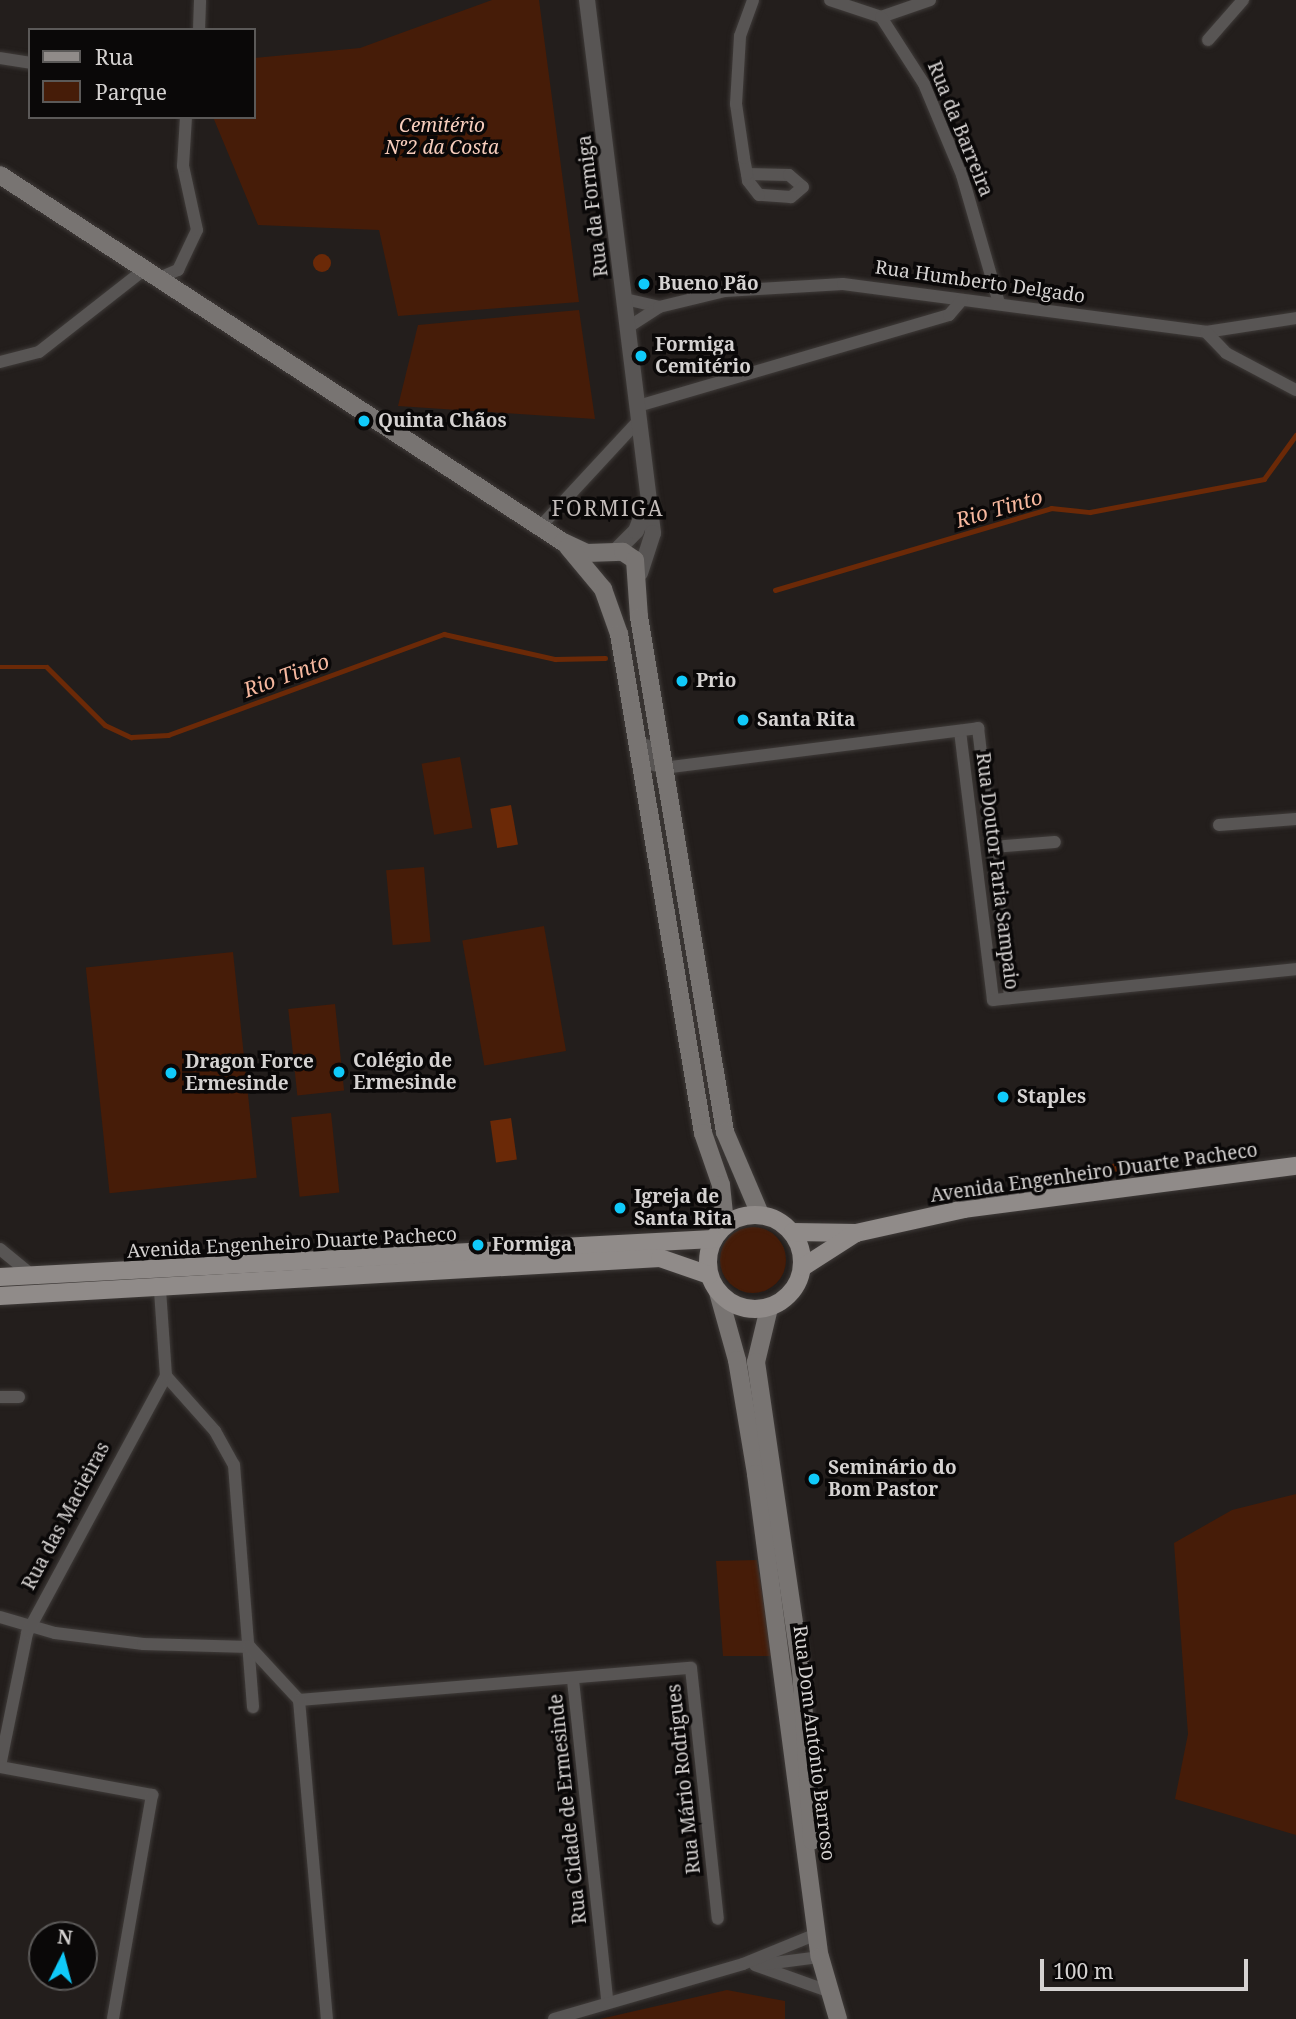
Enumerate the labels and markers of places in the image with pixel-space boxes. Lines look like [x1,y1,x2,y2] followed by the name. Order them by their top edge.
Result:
[658,273,759,295] place label: Bueno Pão
[636,276,652,292] marker: Bueno Pão
[655,334,751,378] place label: Formiga Cemitério
[633,348,649,364] marker: Formiga Cemitério
[378,410,507,432] place label: Quinta Chãos
[356,413,372,429] marker: Quinta Chãos
[696,670,736,692] place label: Prio
[674,673,690,689] marker: Prio
[757,709,855,731] place label: Santa Rita
[735,712,751,728] marker: Santa Rita
[353,1050,457,1094] place label: Colégio de Ermesinde
[185,1051,314,1095] place label: Dragon Force Ermesinde
[331,1064,347,1080] marker: Colégio de Ermesinde
[163,1065,179,1081] marker: Dragon Force Ermesinde
[1017,1086,1086,1108] place label: Staples
[995,1089,1011,1105] marker: Staples
[634,1186,732,1230] place label: Igreja de Santa Rita
[612,1200,628,1216] marker: Igreja de Santa Rita
[492,1234,572,1256] place label: Formiga
[470,1237,486,1253] marker: Formiga
[828,1457,957,1501] place label: Seminário do Bom Pastor
[806,1471,822,1487] marker: Seminário do Bom Pastor

